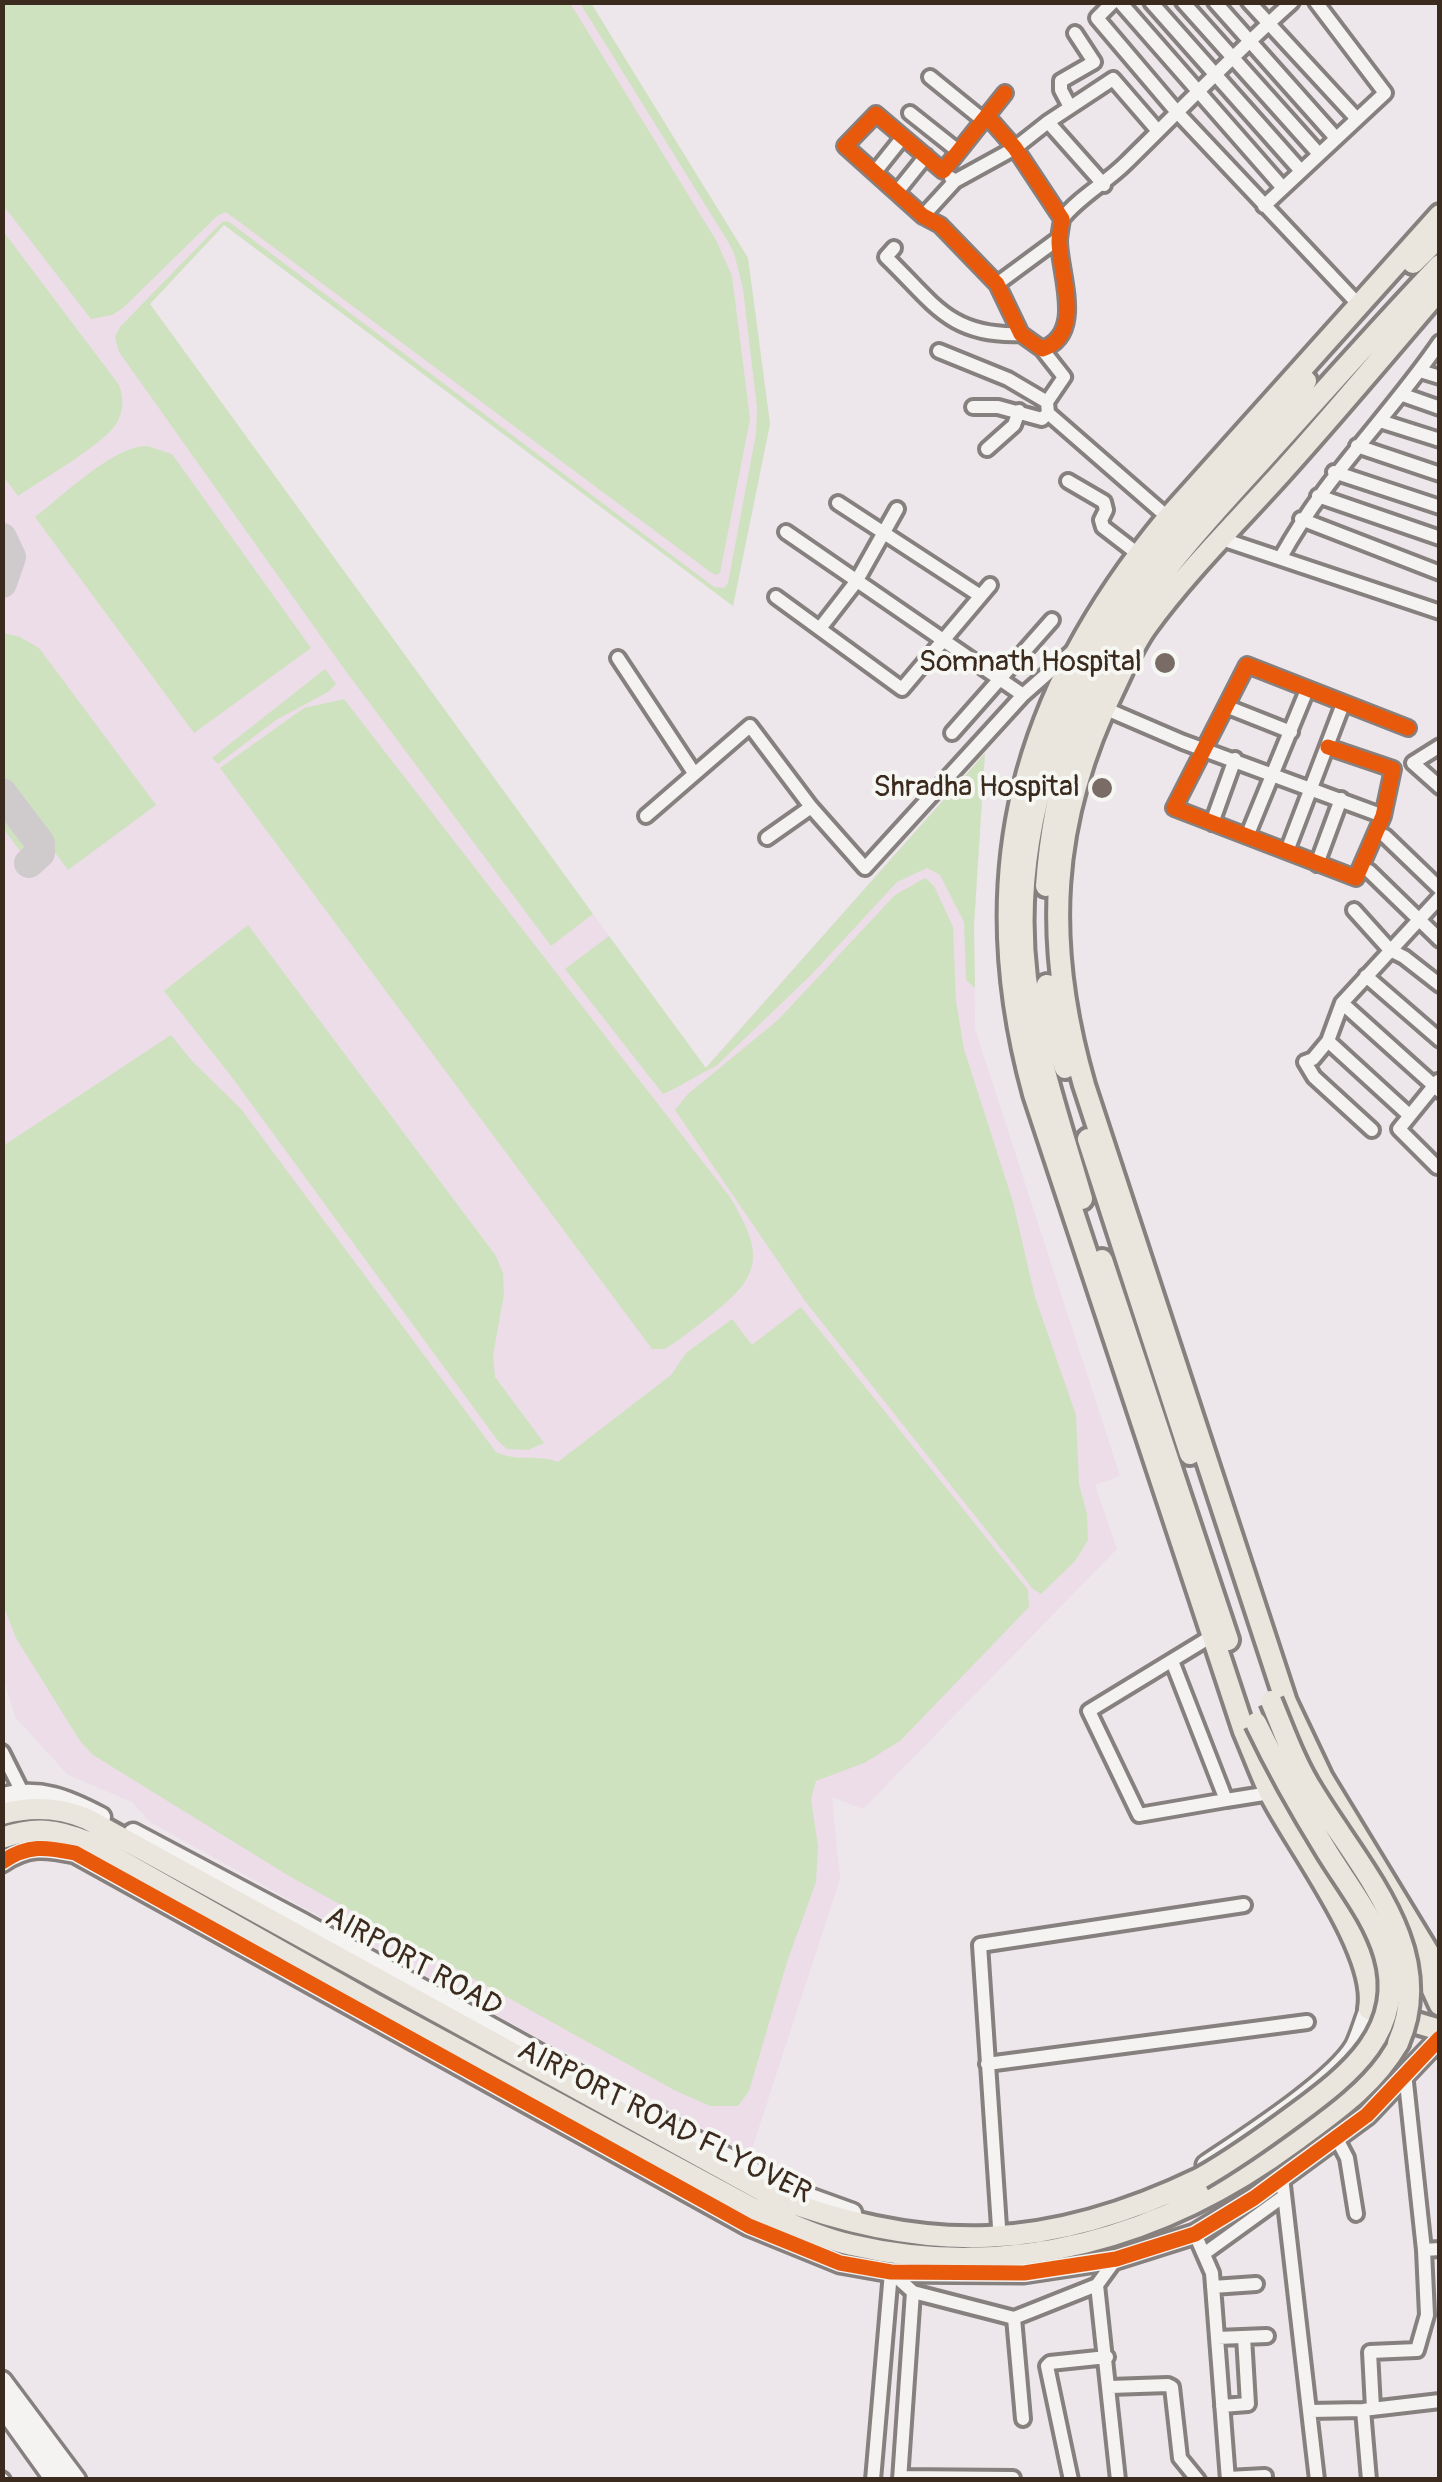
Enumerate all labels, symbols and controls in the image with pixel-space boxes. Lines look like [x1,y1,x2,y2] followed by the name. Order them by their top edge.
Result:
[919,645,1142,681] place label: Somnath Hospital
[1152,650,1178,676] marker: Somnath Hospital
[873,770,1080,806] place label: Shradha Hospital
[1089,775,1115,801] marker: Shradha Hospital
[318,1900,508,2026] street label: AIRPORT ROAD
[511,2033,817,2213] street label: AIRPORT ROAD FLYOVER

